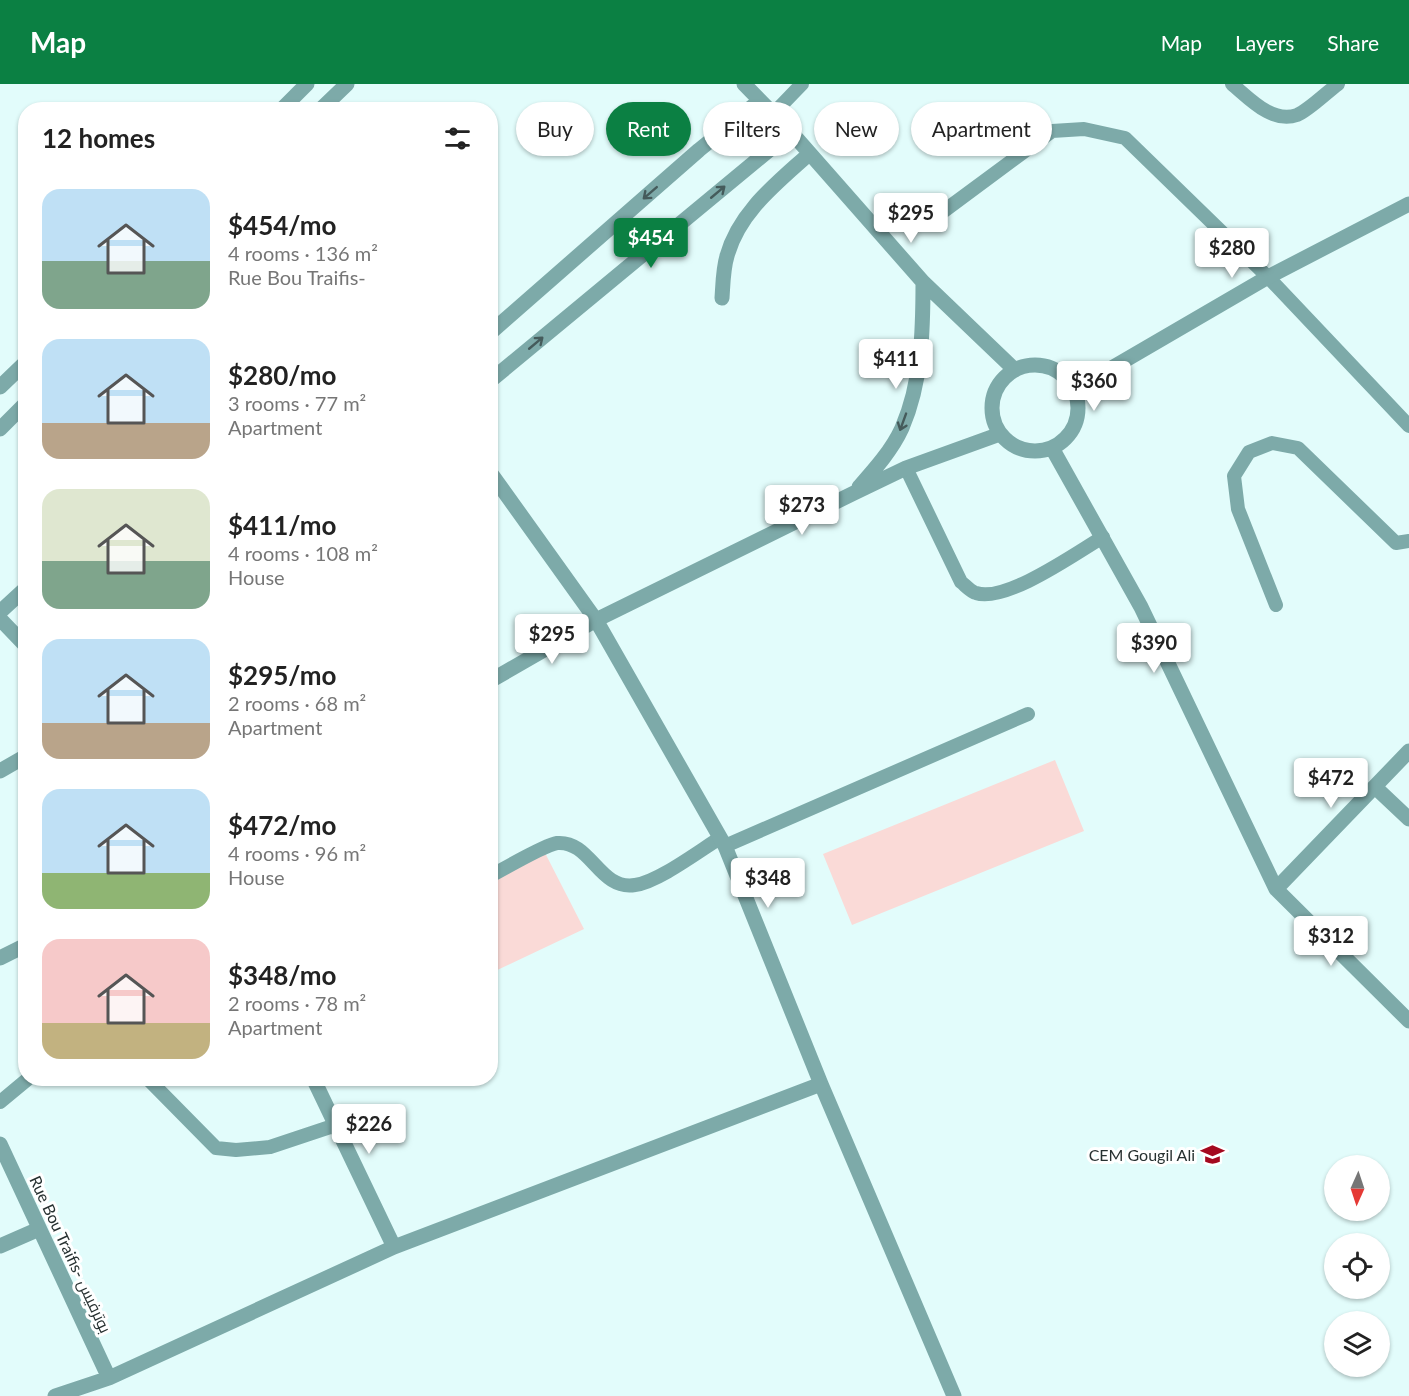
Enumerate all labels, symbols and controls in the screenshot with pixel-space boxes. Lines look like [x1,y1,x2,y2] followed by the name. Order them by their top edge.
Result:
[30,25,86,59] text: Map
[1161,30,1202,55] text: Map
[1235,30,1294,55] text: Layers
[1327,30,1379,55] text: Share
[516,102,594,156] chip: Buy
[606,102,691,156] chip: Rent
[703,102,802,156] chip: Filters
[814,102,899,156] chip: New
[911,102,1052,156] chip: Apartment
[42,122,155,154] text: 12 homes
[441,122,474,155] icon: filters
[643,186,658,200] one-way arrow
[710,186,726,199] one-way arrow
[875,193,947,244] pin: $295
[888,200,934,224] text: $295
[228,209,336,241] text: $454/mo
[90,213,162,285] icon: home
[615,218,687,269] pin: $454
[628,225,674,249] text: $454
[1196,228,1268,279] pin: $280
[1209,235,1255,259] text: $280
[228,241,378,265] text: 4 rooms · 136 m²
[228,265,366,289] text: Rue Bou Traifis-
[527,337,543,350] one-way arrow
[860,339,932,390] pin: $411
[873,346,919,370] text: $411
[228,359,336,391] text: $280/mo
[1058,361,1130,412] pin: $360
[90,363,162,435] icon: home
[1071,368,1117,392] text: $360
[228,391,366,415] text: 3 rooms · 77 m²
[897,412,908,431] one-way arrow
[228,415,322,439] text: Apartment
[766,485,838,536] pin: $273
[779,492,825,516] text: $273
[228,509,336,541] text: $411/mo
[90,513,162,585] icon: home
[228,541,378,565] text: 4 rooms · 108 m²
[228,565,285,589] text: House
[516,614,588,665] pin: $295
[529,621,575,645] text: $295
[1118,623,1190,674] pin: $390
[1131,630,1177,654] text: $390
[228,659,336,691] text: $295/mo
[90,663,162,735] icon: home
[228,691,366,715] text: 2 rooms · 68 m²
[228,715,322,739] text: Apartment
[1295,758,1367,809] pin: $472
[1308,765,1354,789] text: $472
[228,809,336,841] text: $472/mo
[90,813,162,885] icon: home
[228,841,366,865] text: 4 rooms · 96 m²
[732,858,804,909] pin: $348
[228,865,285,889] text: House
[745,865,791,889] text: $348
[1295,916,1367,967] pin: $312
[1308,923,1354,947] text: $312
[228,959,336,991] text: $348/mo
[90,963,162,1035] icon: home
[228,991,366,1015] text: 2 rooms · 78 m²
[228,1015,322,1039] text: Apartment
[333,1104,405,1155] pin: $226
[346,1111,392,1135] text: $226
[1200,1141,1226,1167] school or university icon: CEM Gougil Ali
[1089,1145,1195,1164] place label: CEM Gougil Ali
[1324,1155,1390,1221] north arrow
[1324,1155,1390,1377] map controls
[24,1172,116,1336] street label: Rue Bou Traifis- بوترفيس
[1324,1233,1390,1299] button: locate
[1324,1311,1390,1377] button: layers

